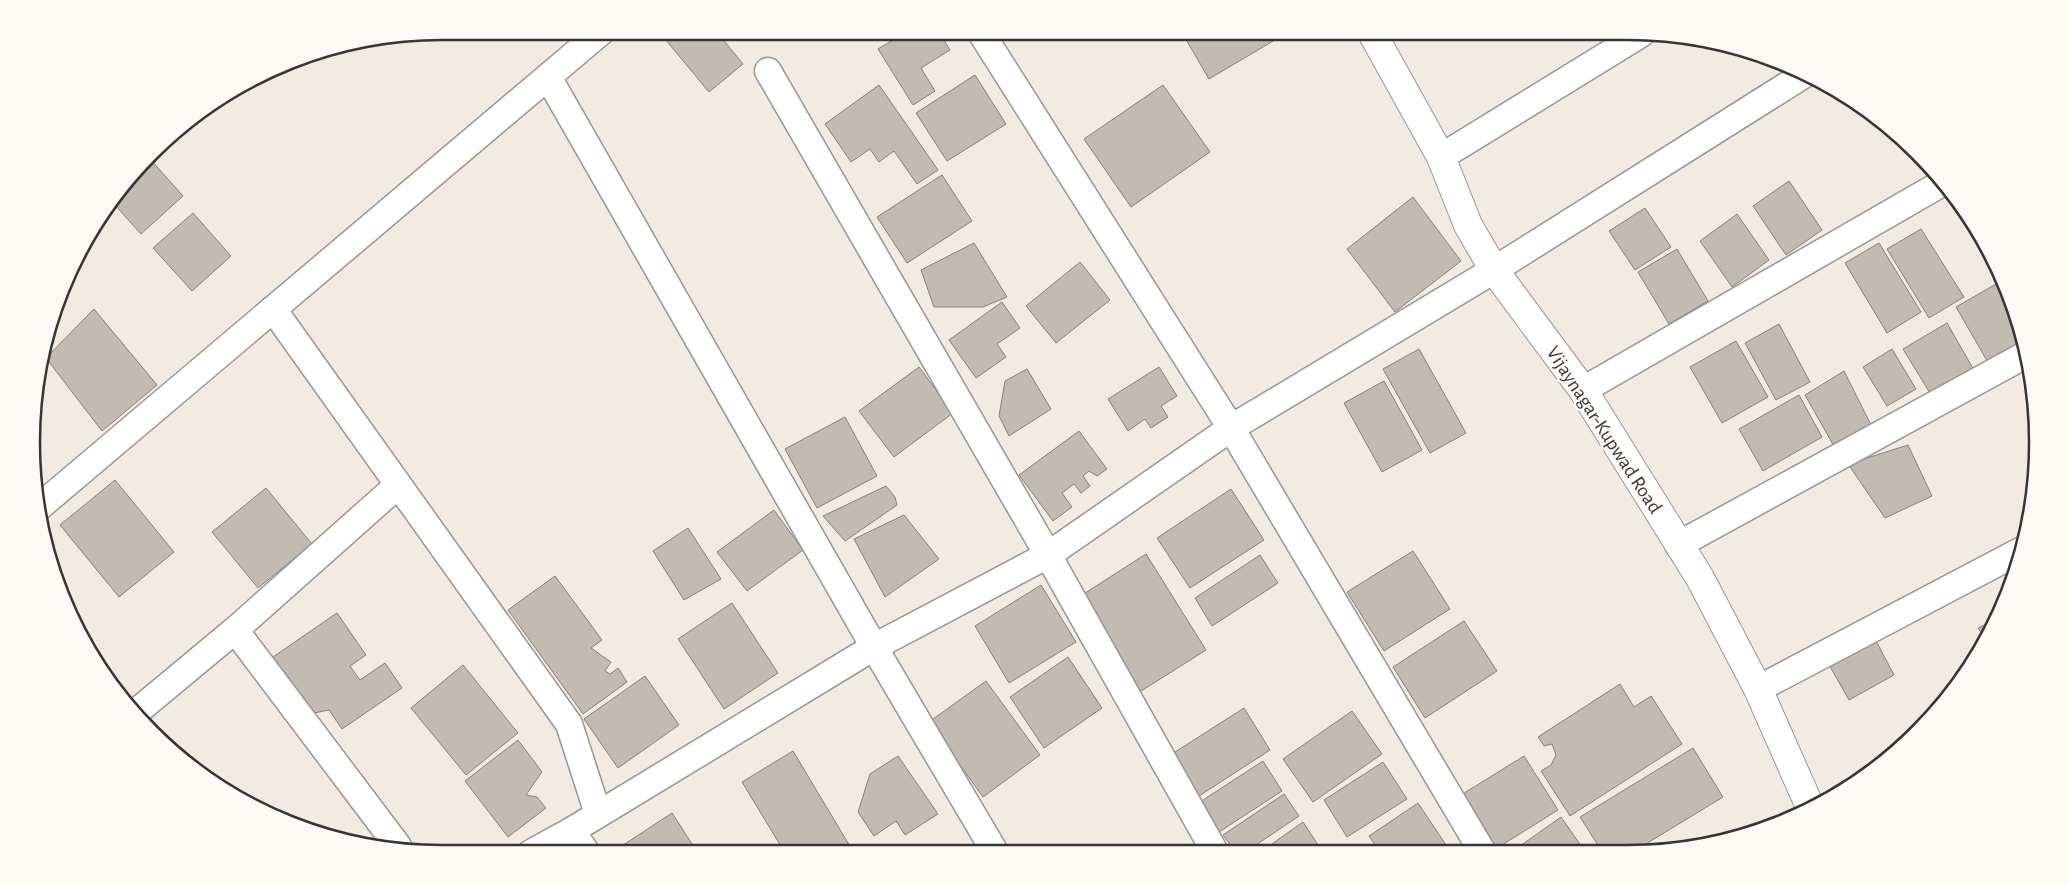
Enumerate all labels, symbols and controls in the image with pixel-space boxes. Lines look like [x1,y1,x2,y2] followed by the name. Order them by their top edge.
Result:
[1543,343,1665,517] street label: Vijaynagar-Kupwad Road

